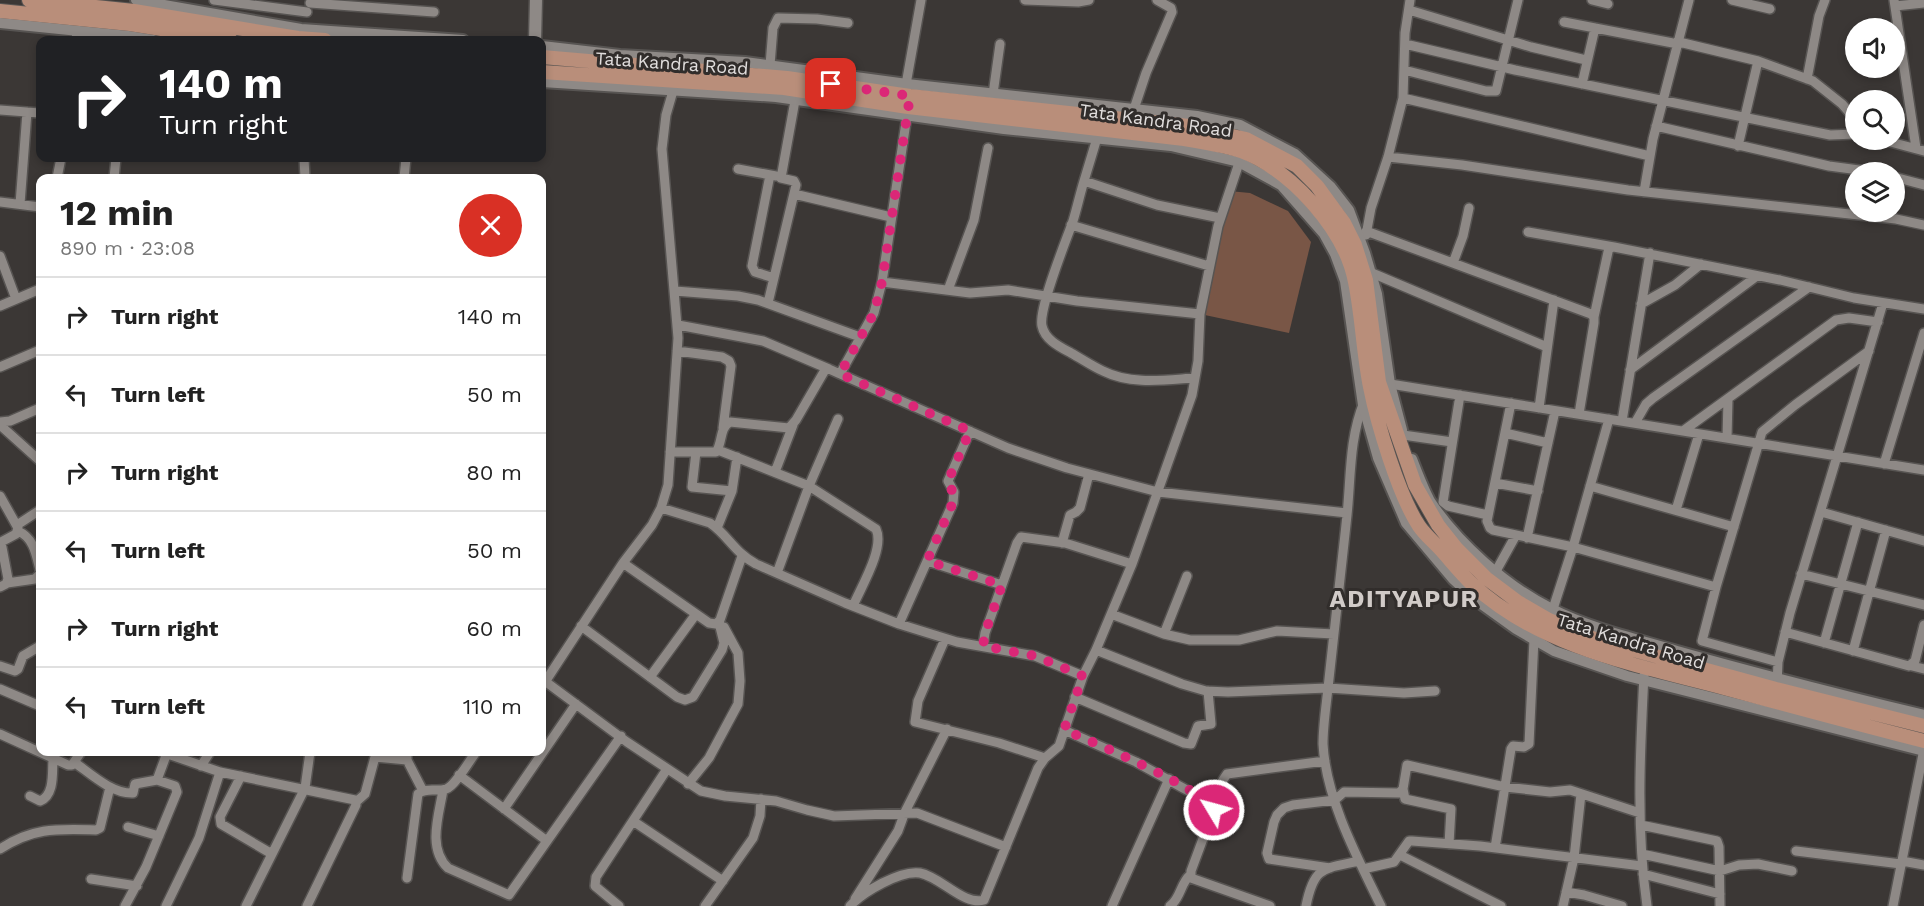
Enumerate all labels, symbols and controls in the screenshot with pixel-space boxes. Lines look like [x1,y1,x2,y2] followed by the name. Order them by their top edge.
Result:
[1845,18,1905,222] map controls
[1845,18,1905,78] button: sound
[595,47,749,79] street label: Tata Kandra Road
[805,58,856,109] pin
[159,59,283,108] text: 140 m
[60,60,138,138] icon: right
[814,67,847,100] icon: arrive
[1845,90,1905,150] button: search
[1079,99,1233,141] street label: Tata Kandra Road
[159,109,288,141] text: Turn right
[1845,162,1905,222] button: layers
[60,192,174,234] text: 12 min
[459,194,522,257] button: close
[60,236,195,260] text: 890 m · 23:08
[60,300,93,333] icon: right
[111,304,218,329] text: Turn right
[458,304,522,329] text: 140 m
[60,378,93,411] icon: left
[111,382,205,407] text: Turn left
[467,382,522,407] text: 50 m
[60,456,93,489] icon: right
[111,460,218,485] text: Turn right
[466,460,522,485] text: 80 m
[60,534,93,567] icon: left
[111,538,205,563] text: Turn left
[467,538,522,563] text: 50 m
[1330,585,1478,613] district label: ADITYAPUR
[1555,609,1707,673] street label: Tata Kandra Road
[60,612,93,645] icon: right
[111,616,218,641] text: Turn right
[466,616,522,641] text: 60 m
[60,690,93,723] icon: left
[111,694,205,719] text: Turn left
[463,694,522,719] text: 110 m
[1182,778,1246,842] position arrow

